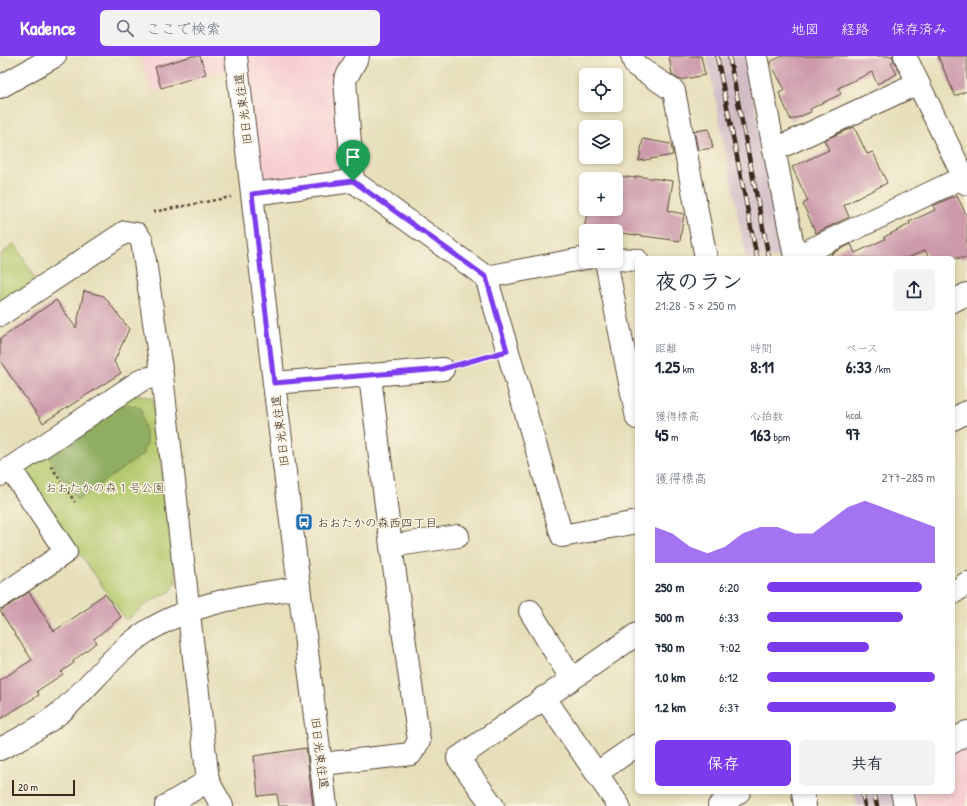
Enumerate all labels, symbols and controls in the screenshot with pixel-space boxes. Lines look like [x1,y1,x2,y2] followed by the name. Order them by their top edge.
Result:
[100,10,380,46] search box
[20,15,76,41] text: Kadence
[114,17,136,39] icon: search
[146,18,221,39] text: ここで検索
[791,19,819,38] text: 地図
[841,19,869,38] text: 経路
[891,19,947,38] text: 保存済み
[579,68,623,268] map controls
[579,68,623,112] button: locate
[230,72,256,146] street label: 旧日光東往還
[579,120,623,164] button: layers
[336,140,370,181] pin
[342,146,364,168] icon: arrive
[579,172,623,216] button: +
[579,224,623,268] button: −
[655,266,743,296] text: 夜のラン
[893,269,935,311] button: share
[655,296,736,314] text: 21:28 · 5 × 250 m
[655,341,677,355] text: 距離
[750,341,772,355] text: 時間
[846,341,878,355] text: ペース
[655,355,680,378] text: 1.25
[750,355,774,378] text: 8:11
[846,355,872,378] text: 6:33
[680,362,695,376] text: km
[872,362,891,376] text: /km
[267,394,293,468] street label: 旧日光東往還
[846,408,862,422] text: kcal
[655,409,699,423] text: 獲得標高
[750,409,783,423] text: 心拍数
[846,422,860,445] text: 97
[655,423,669,446] text: 45
[750,423,771,446] text: 163
[669,430,679,444] text: m
[771,430,790,444] text: bpm
[882,468,935,486] text: 277–285 m
[655,469,707,487] text: 獲得標高
[45,479,165,496] park label: おおたかの森１号公園
[294,512,314,532] bus stop icon: おおたかの森西四丁目
[317,514,437,531] place label: おおたかの森西四丁目
[655,578,684,596] text: 250 m
[719,578,739,596] text: 6:20
[655,608,684,626] text: 500 m
[719,608,739,626] text: 6:33
[655,638,685,656] text: 750 m
[719,638,740,656] text: 7:02
[655,668,686,686] text: 1.0 km
[719,668,738,686] text: 6:12
[655,698,686,716] text: 1.2 km
[719,698,739,716] text: 6:37
[307,716,333,790] street label: 旧日光東往還
[655,740,791,786] button: 保存
[799,740,935,786] button: 共有
[12,778,75,797] scale bar
[18,780,38,794] text: 20 m

